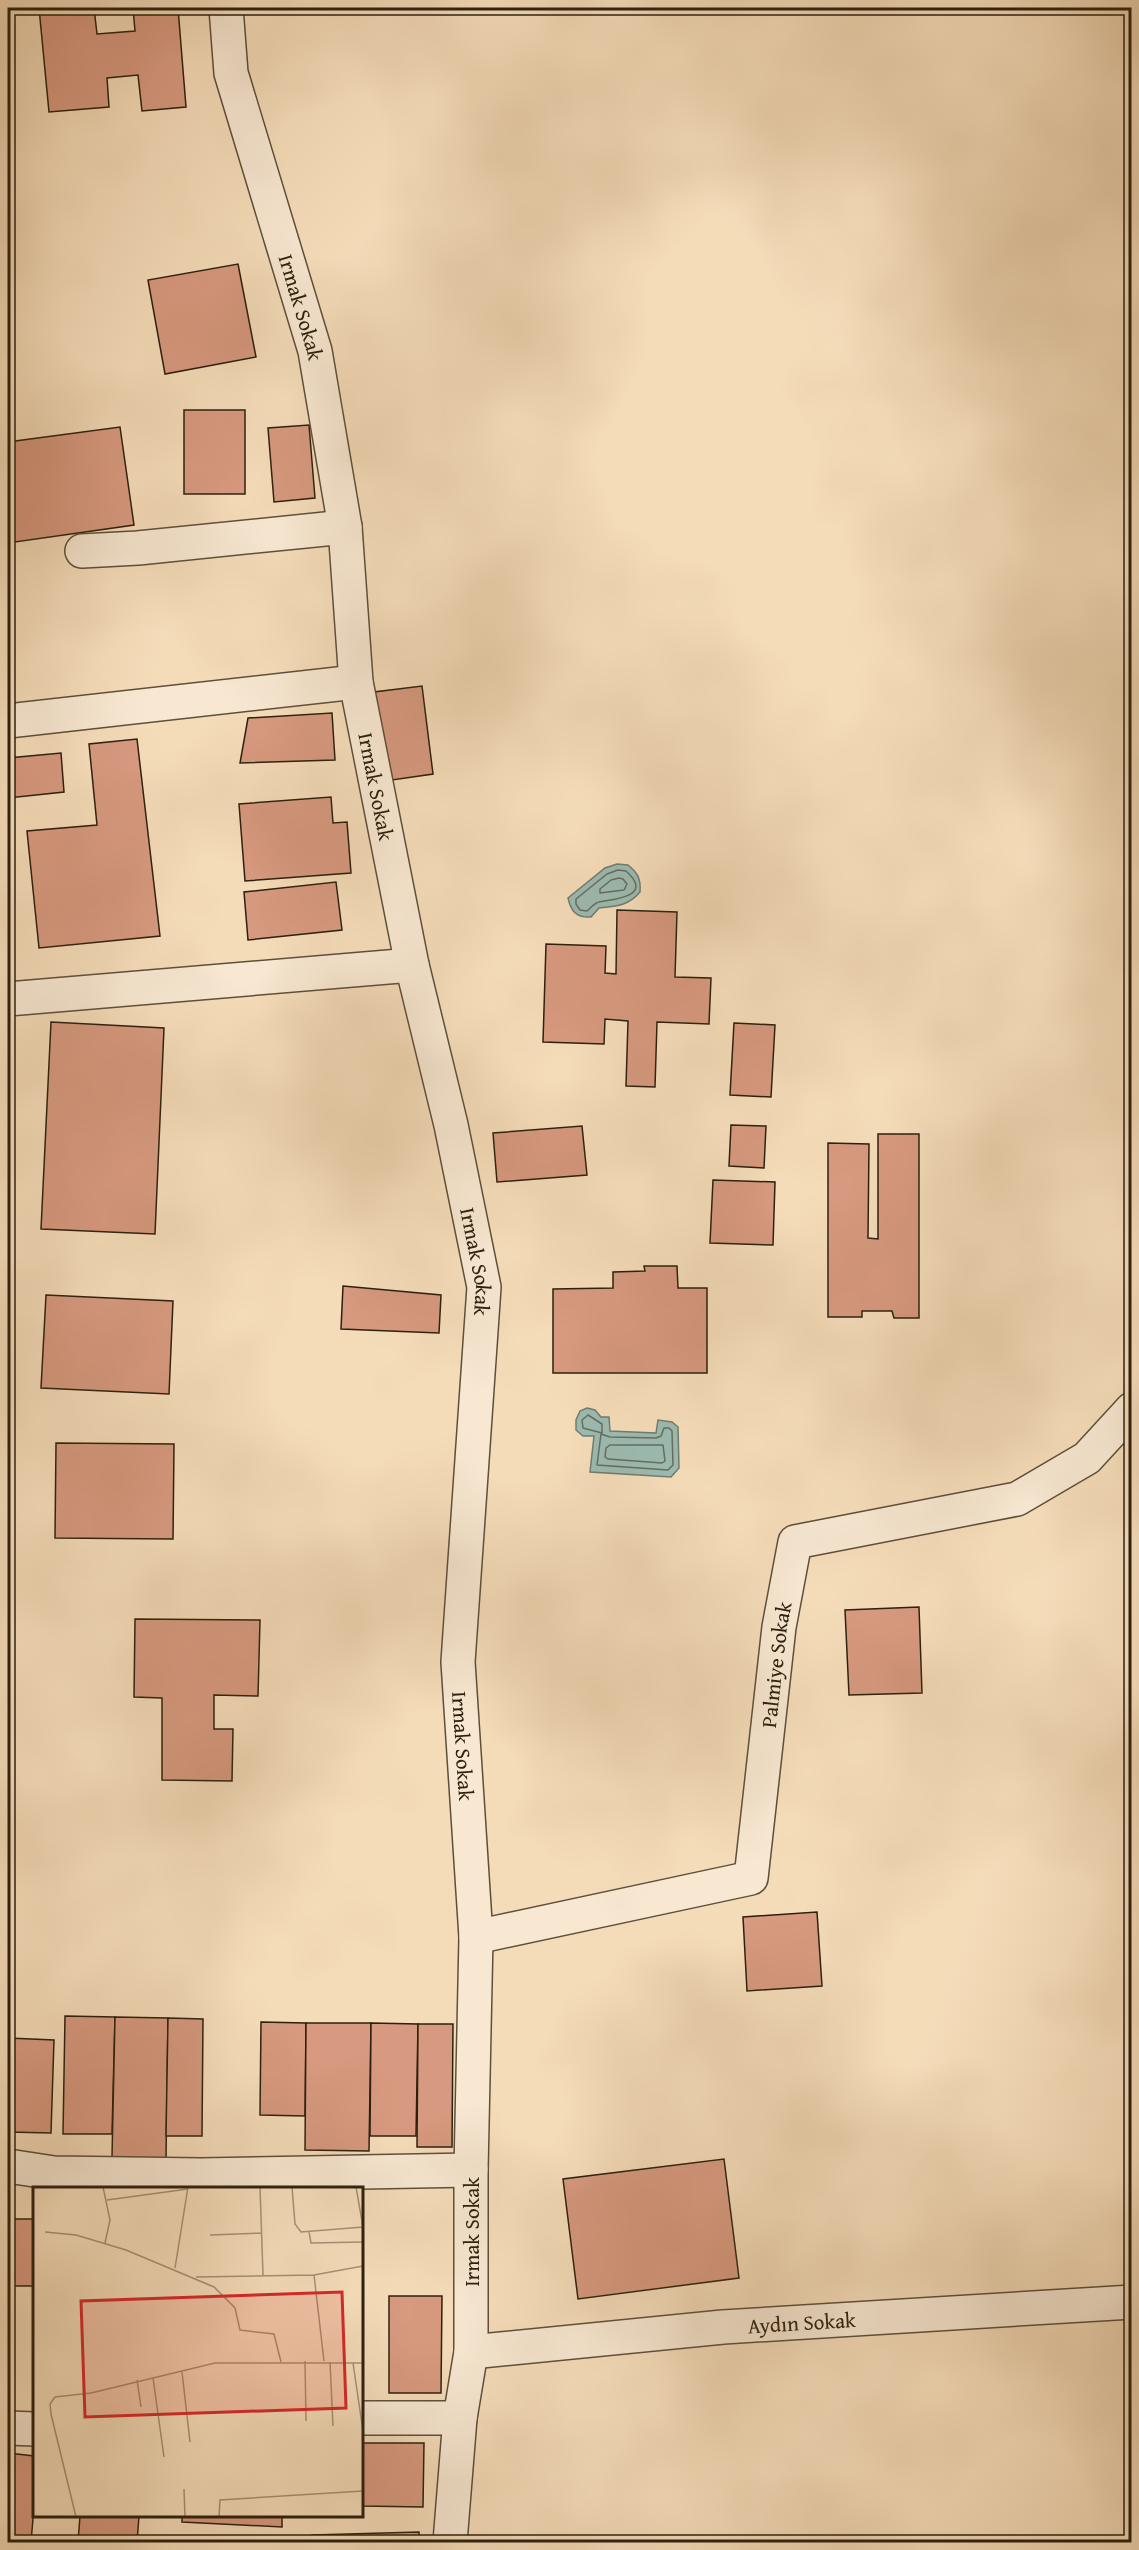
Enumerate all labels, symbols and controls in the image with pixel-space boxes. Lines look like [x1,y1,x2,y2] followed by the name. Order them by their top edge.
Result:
[271,250,332,363] street label: Irmak Sokak
[351,730,403,844] street label: Irmak Sokak
[453,1205,500,1317] street label: Irmak Sokak
[752,1599,799,1729] street label: Palmiye Sokak
[444,1690,483,1802] street label: Irmak Sokak
[456,2177,487,2287] street label: Irmak Sokak
[33,2187,363,2517] inset map
[747,2303,857,2341] street label: Aydın Sokak

